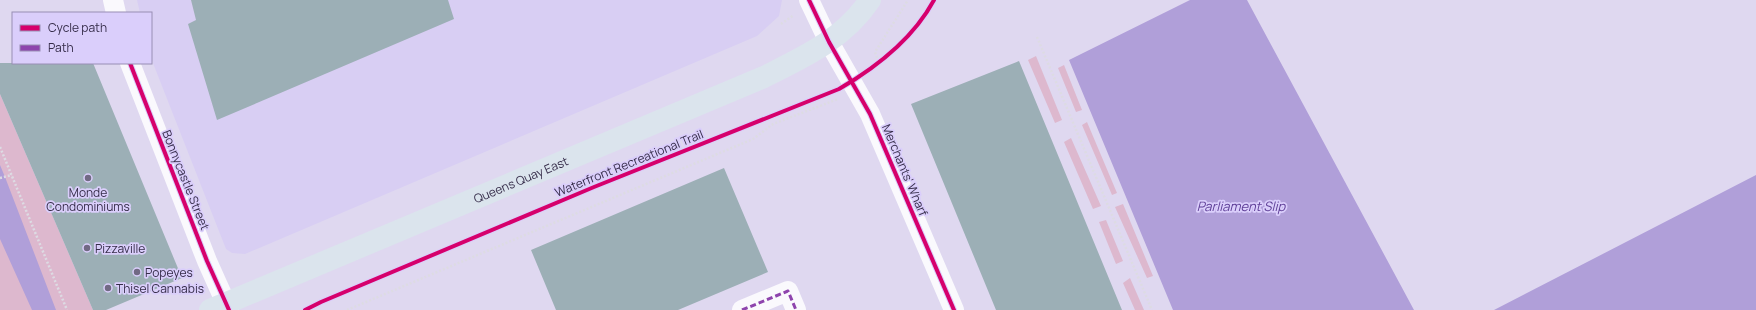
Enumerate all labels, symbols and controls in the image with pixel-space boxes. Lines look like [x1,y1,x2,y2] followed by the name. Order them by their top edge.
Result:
[12,12,152,64] legend
[48,19,107,36] text: Cycle path
[48,39,74,56] text: Path
[878,121,932,219] street label: Merchants' Wharf
[552,125,706,201] street label: Waterfront Recreational Trail
[158,127,214,233] street label: Bonnycastle Street
[471,152,571,207] street label: Queens Quay East
[83,173,93,183] marker: Monde Condominiums
[46,184,130,215] place label: Monde Condominiums
[1197,197,1287,215] water label: Parliament Slip
[95,240,145,257] place label: Pizzaville
[82,243,92,253] marker: Pizzaville
[145,264,193,281] place label: Popeyes
[132,267,142,277] marker: Popeyes
[116,280,204,297] place label: Thisel Cannabis
[103,283,113,293] marker: Thisel Cannabis

